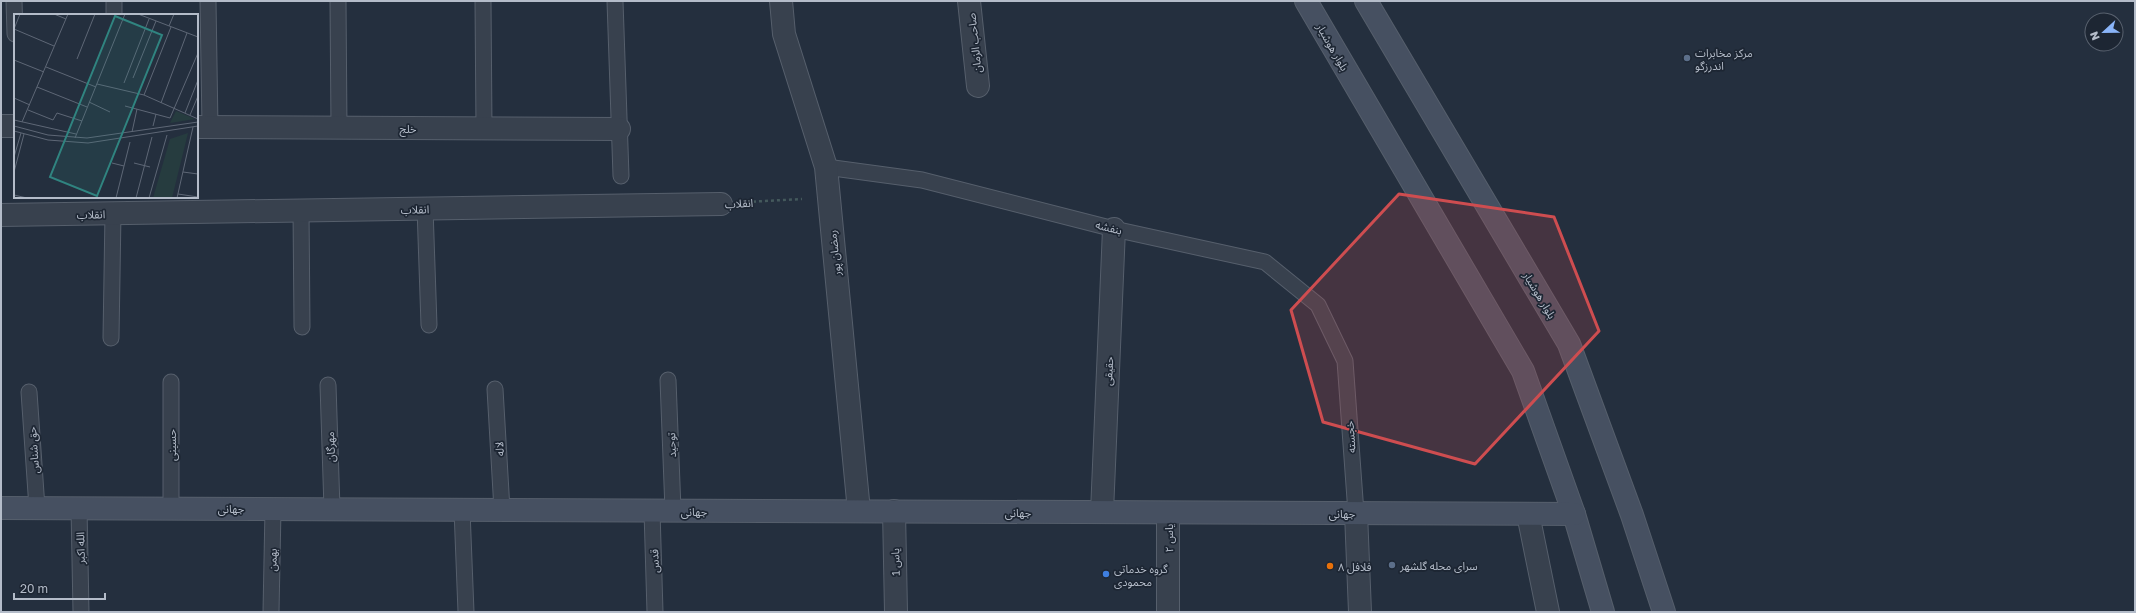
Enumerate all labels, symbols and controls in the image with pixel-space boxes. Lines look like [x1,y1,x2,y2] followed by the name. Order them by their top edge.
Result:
[964,12,985,74] street label: صاحب الزمان
[2084,12,2124,52] north arrow
[14,14,198,198] inset map
[1313,20,1352,73] street label: بلوار هوشیار
[2087,30,2102,42] text: N
[1695,46,1753,73] place label: مرکز مخابرات اندرزگو
[1682,53,1692,63] marker: مرکز مخابرات اندرزگو
[400,122,417,137] street label: خلج
[724,196,754,211] street label: انقلاب
[401,202,429,217] street label: انقلاب
[77,207,105,222] street label: انقلاب
[1094,217,1124,238] street label: بنفشه
[825,229,845,277] street label: رمضان پور
[1520,268,1559,321] street label: بلوار هوشیار
[1101,355,1116,386] street label: حقیقی
[1342,420,1359,454] street label: خجسته
[25,426,42,474] street label: حق شناس
[165,429,179,461] street label: حسینی
[323,431,338,462] street label: مهرگان
[664,432,679,458] street label: توحید
[492,441,506,457] street label: لاله
[218,502,245,516] street label: جهانی
[681,505,708,519] street label: جهانی
[1005,506,1032,520] street label: جهانی
[1329,507,1356,521] street label: جهانی
[1162,524,1176,552] street label: یاس ۲
[73,532,88,565] street label: الله اکبر
[265,548,280,572] street label: بهمن
[888,548,903,576] street label: یاس 1
[647,549,662,573] street label: قدس
[1399,559,1478,573] place label: سرای محله گلشهر
[1338,560,1372,574] place label: فلافل ۸
[1387,560,1397,570] marker: سرای محله گلشهر
[1325,561,1335,571] marker: فلافل ۸
[1114,562,1168,589] place label: گروه خدماتی محمودی
[1101,569,1111,579] marker: گروه خدماتی محمودی
[14,575,105,601] scale bar
[20,581,48,596] text: 20 m

